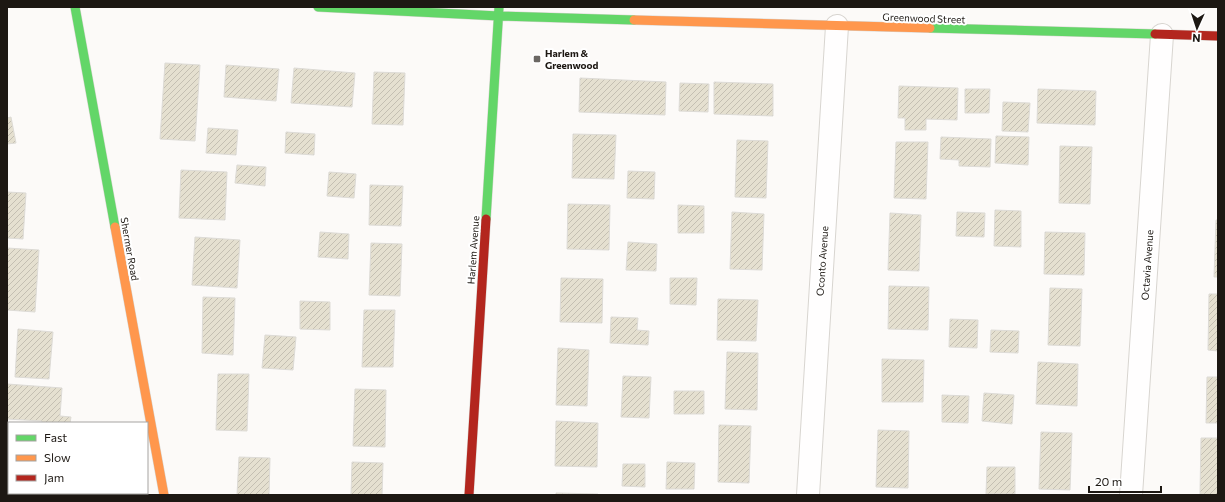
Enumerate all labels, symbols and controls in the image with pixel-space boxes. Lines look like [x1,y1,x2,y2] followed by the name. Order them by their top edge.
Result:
[1177,8,1217,48] north arrow
[882,11,966,25] street label: Greenwood Street
[1192,32,1201,45] text: N
[545,47,599,71] place label: Harlem & Greenwood
[532,54,542,64] marker: Harlem & Greenwood
[465,215,481,285] street label: Harlem Avenue
[119,216,142,282] street label: Shermer Road
[814,226,830,296] street label: Oconto Avenue
[1139,229,1155,301] street label: Octavia Avenue
[8,422,148,494] legend
[44,430,67,444] text: Fast
[44,450,71,464] text: Slow
[1089,468,1161,494] scale bar
[44,470,64,485] text: Jam
[1095,474,1122,488] text: 20 m

